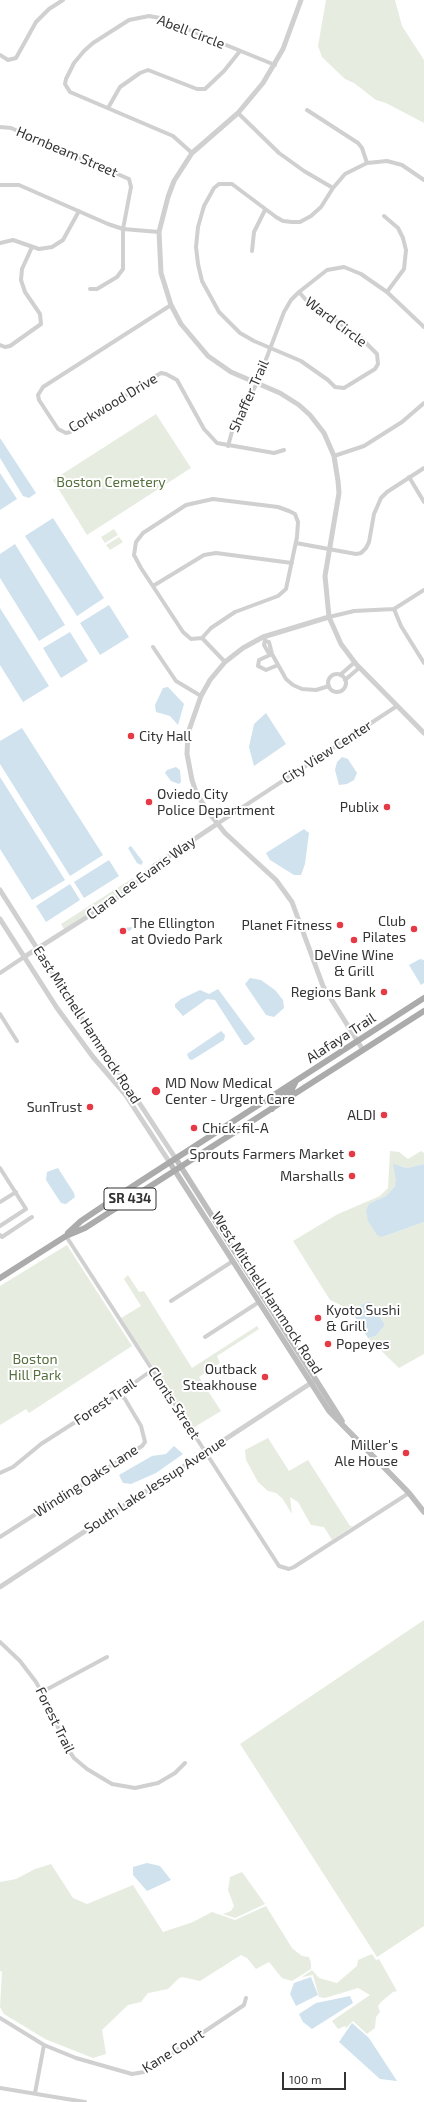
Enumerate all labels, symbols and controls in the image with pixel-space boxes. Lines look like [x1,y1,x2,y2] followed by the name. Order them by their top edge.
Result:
[155,11,227,53] street label: Abell Circle
[14,123,120,181] street label: Hornbeam Street
[302,293,370,351] street label: Ward Circle
[226,357,272,435] street label: Shaffer Trail
[66,370,160,436] street label: Corkwood Drive
[56,474,166,490] park label: Boston Cemetery
[279,717,375,787] street label: City View Center
[139,728,192,744] place label: City Hall
[126,731,136,741] marker: City Hall
[157,786,275,818] place label: Oviedo City Police Department
[144,797,154,807] marker: Oviedo City Police Department
[340,799,379,815] place label: Publix
[382,802,392,812] marker: Publix
[83,833,199,923] street label: Clara Lee Evans Way
[362,913,406,946] place label: Club Pilates
[131,915,223,948] place label: The Ellington at Oviedo Park
[242,917,332,933] place label: Planet Fitness
[335,920,345,930] marker: Planet Fitness
[409,924,419,934] marker: Club Pilates
[118,926,128,936] marker: The Ellington at Oviedo Park
[349,935,359,945] marker: DeVine Wine & Grill
[30,943,144,1107] street label: East Mitchell Hammock Road
[314,947,394,980] place label: DeVine Wine & Grill
[291,984,376,1000] place label: Regions Bank
[379,987,389,997] marker: Regions Bank
[303,1009,379,1067] street label: Alafaya Trail
[165,1075,295,1108] place label: MD Now Medical Center - Urgent Care
[150,1085,162,1097] marker: MD Now Medical Center - Urgent Care
[27,1099,82,1115] place label: SunTrust
[85,1102,95,1112] marker: SunTrust
[347,1107,376,1123] place label: ALDI
[379,1110,389,1120] marker: ALDI
[202,1120,269,1136] place label: Chick-fil-A
[189,1123,199,1133] marker: Chick-fil-A
[190,1146,344,1162] place label: Sprouts Farmers Market
[347,1149,357,1159] marker: Sprouts Farmers Market
[280,1168,344,1184] place label: Marshalls
[347,1171,357,1181] marker: Marshalls
[104,1188,156,1210] road number: SR 434
[208,1209,326,1377] street label: West Mitchell Hammock Road
[326,1302,400,1334] place label: Kyoto Sushi & Grill
[313,1313,323,1323] marker: Kyoto Sushi & Grill
[336,1336,390,1352] place label: Popeyes
[323,1339,333,1349] marker: Popeyes
[9,1351,61,1384] park label: Boston Hill Park
[183,1361,257,1394] place label: Outback Steakhouse
[144,1364,204,1442] street label: Clonts Street
[260,1372,270,1382] marker: Outback Steakhouse
[71,1375,139,1429] street label: Forest Trail
[81,1433,229,1537] street label: South Lake Jessup Avenue
[335,1437,398,1470] place label: Miller's Ale House
[31,1441,141,1521] street label: Winding Oaks Lane
[401,1448,411,1458] marker: Miller's Ale House
[32,1684,78,1756] street label: Forest Trail
[139,2025,207,2077] street label: Kane Court
[284,2064,348,2090] scale bar
[289,2072,321,2086] text: 100 m

